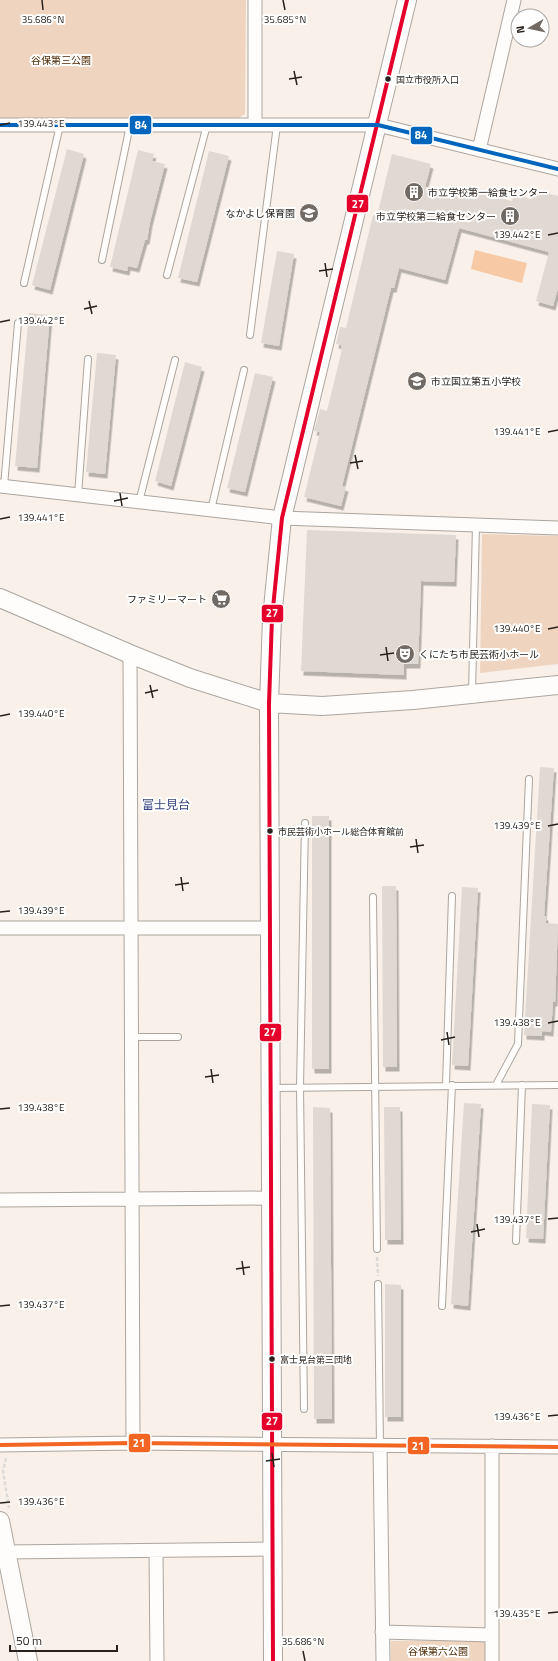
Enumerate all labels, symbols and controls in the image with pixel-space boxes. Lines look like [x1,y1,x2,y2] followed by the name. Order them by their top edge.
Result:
[510,8,550,48] north arrow
[22,12,64,27] text: 35.686°N
[264,12,306,27] text: 35.685°N
[512,25,529,35] text: N
[31,53,91,68] park label: 谷保第三公園
[396,73,459,86] place label: 国立市役所入口
[383,74,393,84] marker: 国立市役所入口
[129,115,152,135] line badge: 84
[18,116,65,131] text: 139.443°E
[135,117,147,133] text: 84
[410,126,433,145] line badge: 84
[415,127,427,143] text: 84
[403,181,425,203] building icon: 市立学校第一給食センター
[428,185,548,200] place label: 市立学校第一給食センター
[346,194,369,213] line badge: 27
[352,196,364,212] text: 27
[298,202,320,224] school or university icon: なかよし保育園
[499,205,521,227] building icon: 市立学校第二給食センター
[226,206,295,221] place label: なかよし保育園
[376,209,496,224] place label: 市立学校第二給食センター
[494,227,541,242] text: 139.442°E
[18,313,65,328] text: 139.442°E
[406,370,428,392] school or university icon: 市立国立第五小学校
[431,374,521,389] place label: 市立国立第五小学校
[494,424,541,439] text: 139.441°E
[18,510,65,525] text: 139.441°E
[210,588,232,610] supermarket icon: ファミリーマート
[127,592,207,607] place label: ファミリーマート
[261,604,284,623] line badge: 27
[266,605,278,621] text: 27
[494,621,541,636] text: 139.440°E
[394,643,416,665] theatre icon: くにたち市民芸術小ホール
[419,647,539,662] place label: くにたち市民芸術小ホール
[18,706,65,721] text: 139.440°E
[142,795,190,814] district label: 富士見台
[494,818,541,833] text: 139.439°E
[278,825,404,838] place label: 市民芸術小ホール総合体育館前
[265,826,275,836] marker: 市民芸術小ホール総合体育館前
[18,903,65,918] text: 139.439°E
[494,1015,541,1030] text: 139.438°E
[259,1023,282,1042] line badge: 27
[264,1024,276,1040] text: 27
[18,1100,65,1115] text: 139.438°E
[494,1212,541,1227] text: 139.437°E
[18,1297,65,1312] text: 139.437°E
[280,1353,352,1366] place label: 富士見台第三団地
[267,1354,277,1364] marker: 富士見台第三団地
[494,1409,541,1424] text: 139.436°E
[261,1412,283,1431] line badge: 27
[266,1413,278,1429] text: 27
[128,1433,151,1453] line badge: 21
[133,1435,145,1451] text: 21
[407,1436,430,1455] line badge: 21
[412,1438,424,1454] text: 21
[18,1494,65,1509] text: 139.436°E
[494,1606,541,1621] text: 139.435°E
[10,1627,117,1653] scale bar
[16,1631,42,1650] text: 50 m
[282,1634,324,1649] text: 35.686°N
[408,1644,468,1659] park label: 谷保第六公園

